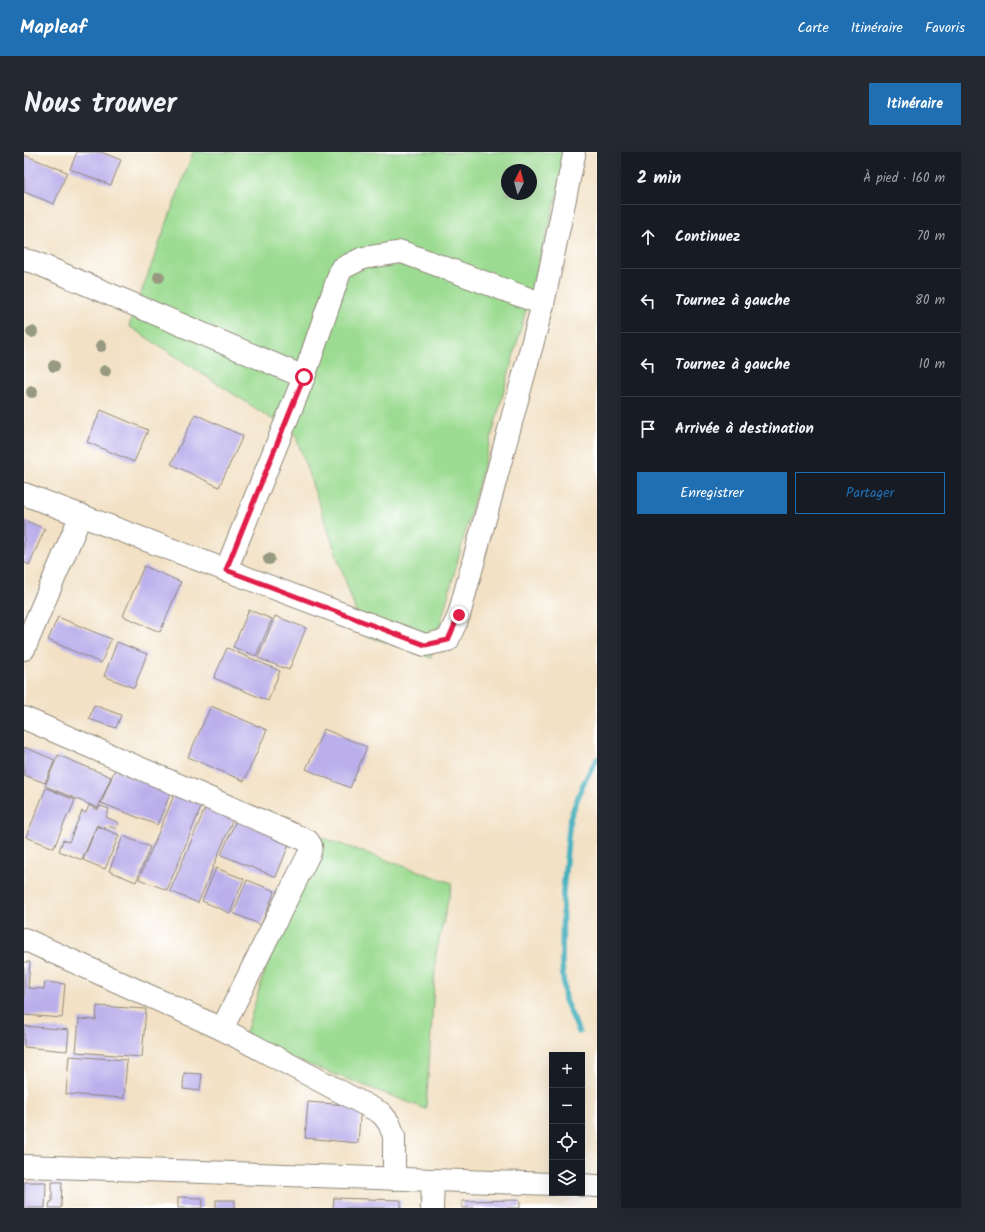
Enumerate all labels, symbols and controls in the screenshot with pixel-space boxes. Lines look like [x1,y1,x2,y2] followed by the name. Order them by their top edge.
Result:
[20,13,87,43] text: Mapleaf
[797,17,829,39] text: Carte
[851,17,903,39] text: Itinéraire
[925,17,965,39] text: Favoris
[24,82,177,127] text: Nous trouver
[869,83,961,125] button: Itinéraire
[501,164,537,200] north arrow
[637,165,681,192] text: 2 min
[863,168,945,189] text: À pied · 160 m
[675,225,740,249] text: Continuez
[637,226,659,248] icon: ahead
[917,226,945,247] text: 70 m
[675,289,790,313] text: Tournez à gauche
[637,290,659,312] icon: left
[915,290,945,311] text: 80 m
[675,353,790,377] text: Tournez à gauche
[637,354,659,376] icon: left
[919,354,945,375] text: 10 m
[295,368,313,386] route start
[675,417,814,441] text: Arrivée à destination
[637,418,659,440] icon: arrive
[637,472,787,514] button: Enregistrer
[795,472,945,514] button: Partager
[450,606,468,624] route end
[549,1052,585,1196] map controls
[549,1052,585,1088] button: +
[549,1088,585,1124] button: −
[549,1124,585,1160] button: locate
[549,1160,585,1196] button: layers

